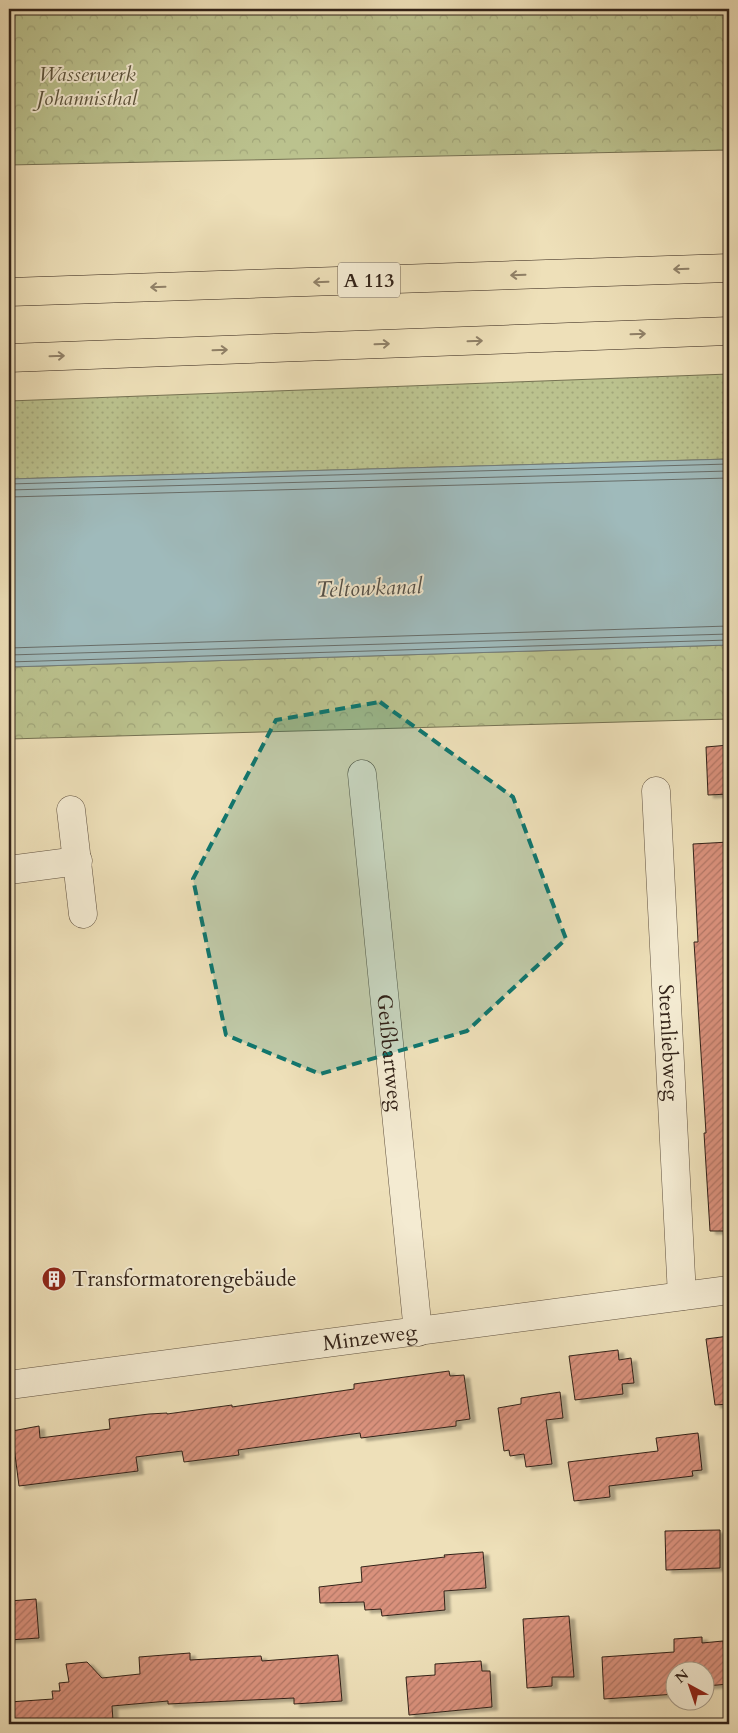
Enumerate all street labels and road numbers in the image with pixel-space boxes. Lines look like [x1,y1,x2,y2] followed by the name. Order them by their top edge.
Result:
[338,262,400,298] road number: A 113
[651,984,686,1102] street label: Sternliebweg
[369,993,410,1113] street label: Geißbartweg
[321,1317,419,1358] street label: Minzeweg

